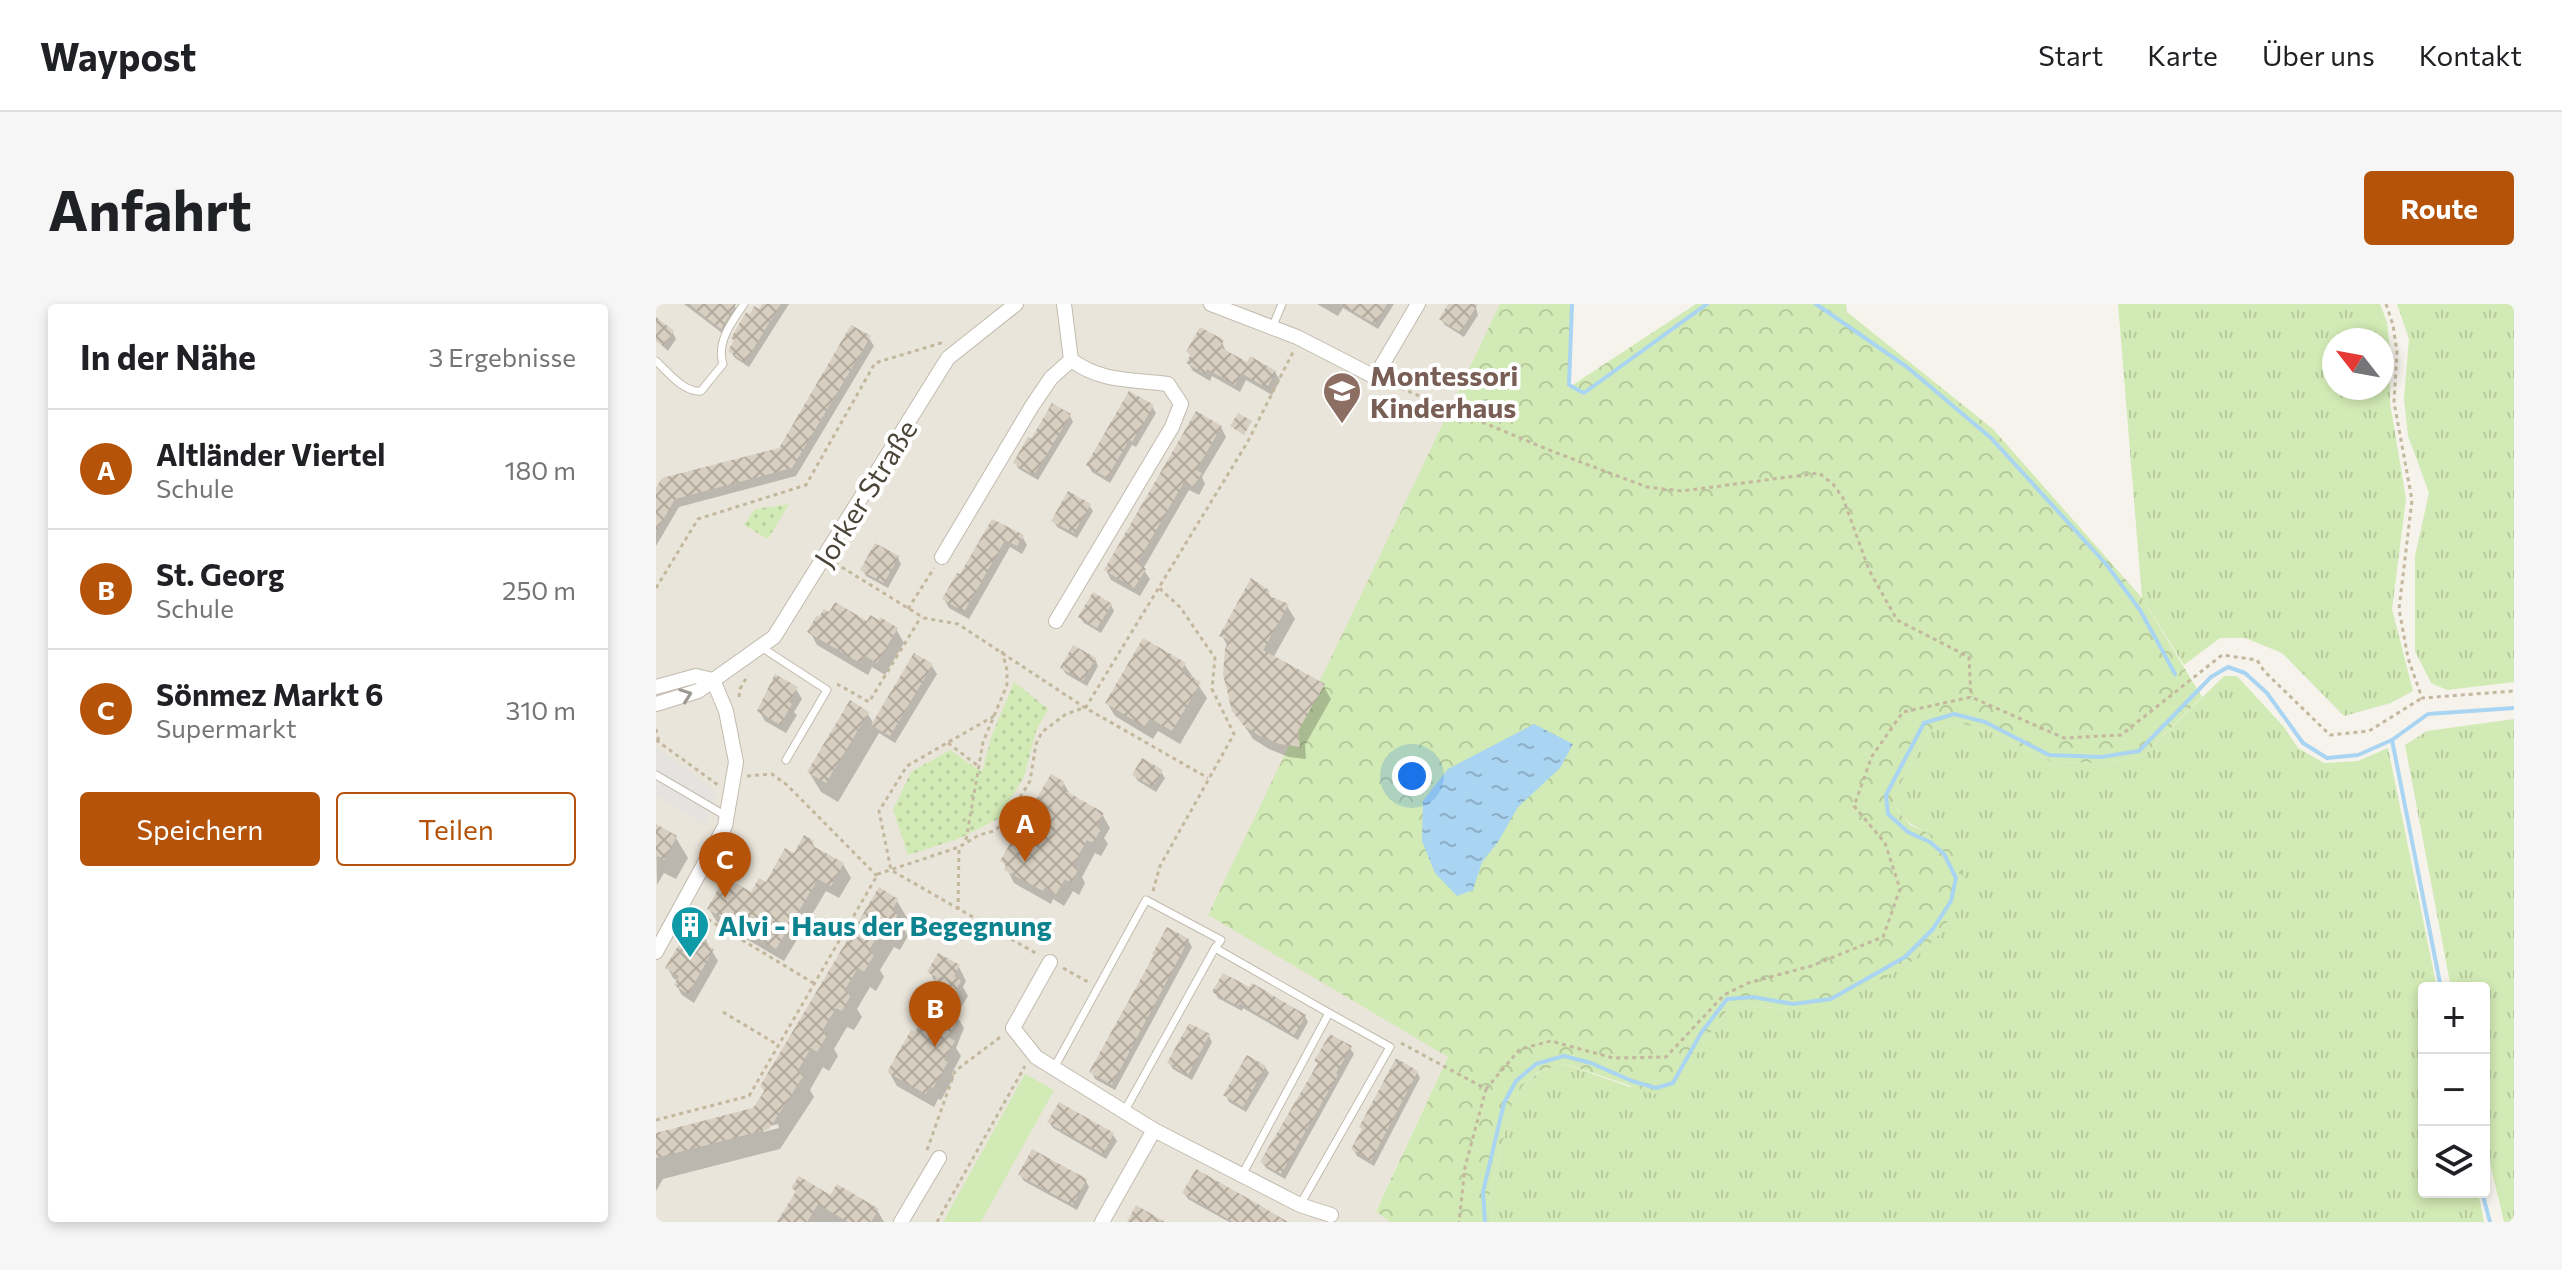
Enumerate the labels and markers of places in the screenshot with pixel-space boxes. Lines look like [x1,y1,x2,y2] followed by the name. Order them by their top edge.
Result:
[1370,358,1518,424] place label: Montessori Kinderhaus
[1321,370,1363,425] school or university icon: Montessori Kinderhaus
[999,796,1051,862] pin: A
[699,832,751,898] pin: C
[669,904,711,959] building icon: Alvi - Haus der Begegnung
[718,908,1052,942] place label: Alvi - Haus der Begegnung
[909,981,961,1047] pin: B

